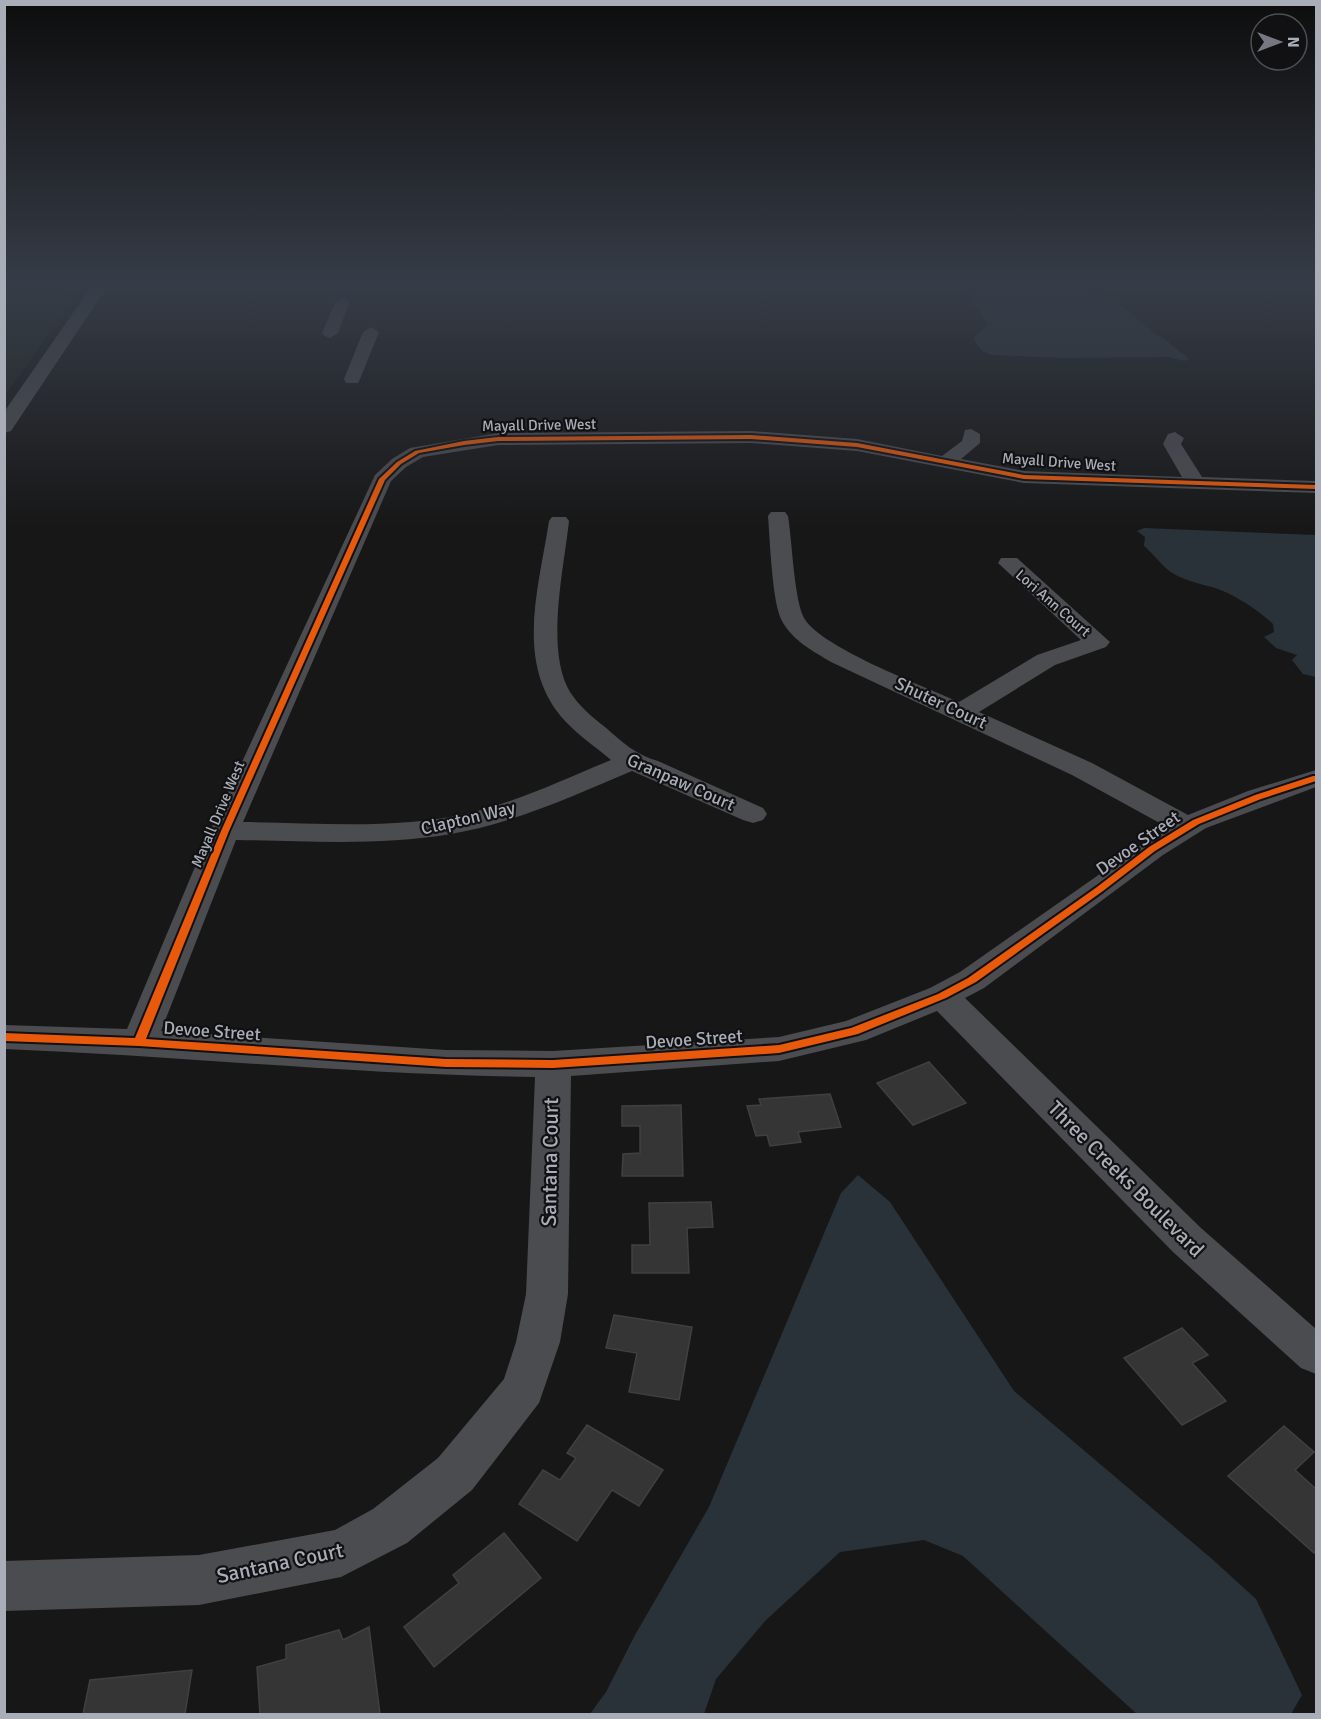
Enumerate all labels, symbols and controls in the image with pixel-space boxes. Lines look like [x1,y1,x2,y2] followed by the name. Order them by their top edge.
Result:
[1249,12,1309,72] north arrow
[1283,36,1303,48] text: N
[482,415,596,435] street label: Mayall Drive West
[1001,449,1117,475] street label: Mayall Drive West
[1012,566,1094,640] street label: Lori Ann Court
[892,672,990,734] street label: Shuter Court
[624,748,738,816] street label: Granpaw Court
[187,758,249,870] street label: Mayall Drive West
[419,796,518,840] street label: Clapton Way
[1092,806,1184,880] street label: Devoe Street
[163,1017,261,1045] street label: Devoe Street
[645,1025,743,1053] street label: Devoe Street
[1042,1095,1210,1263] street label: Three Creeks Boulevard
[536,1097,564,1227] street label: Santana Court
[214,1537,346,1589] street label: Santana Court

